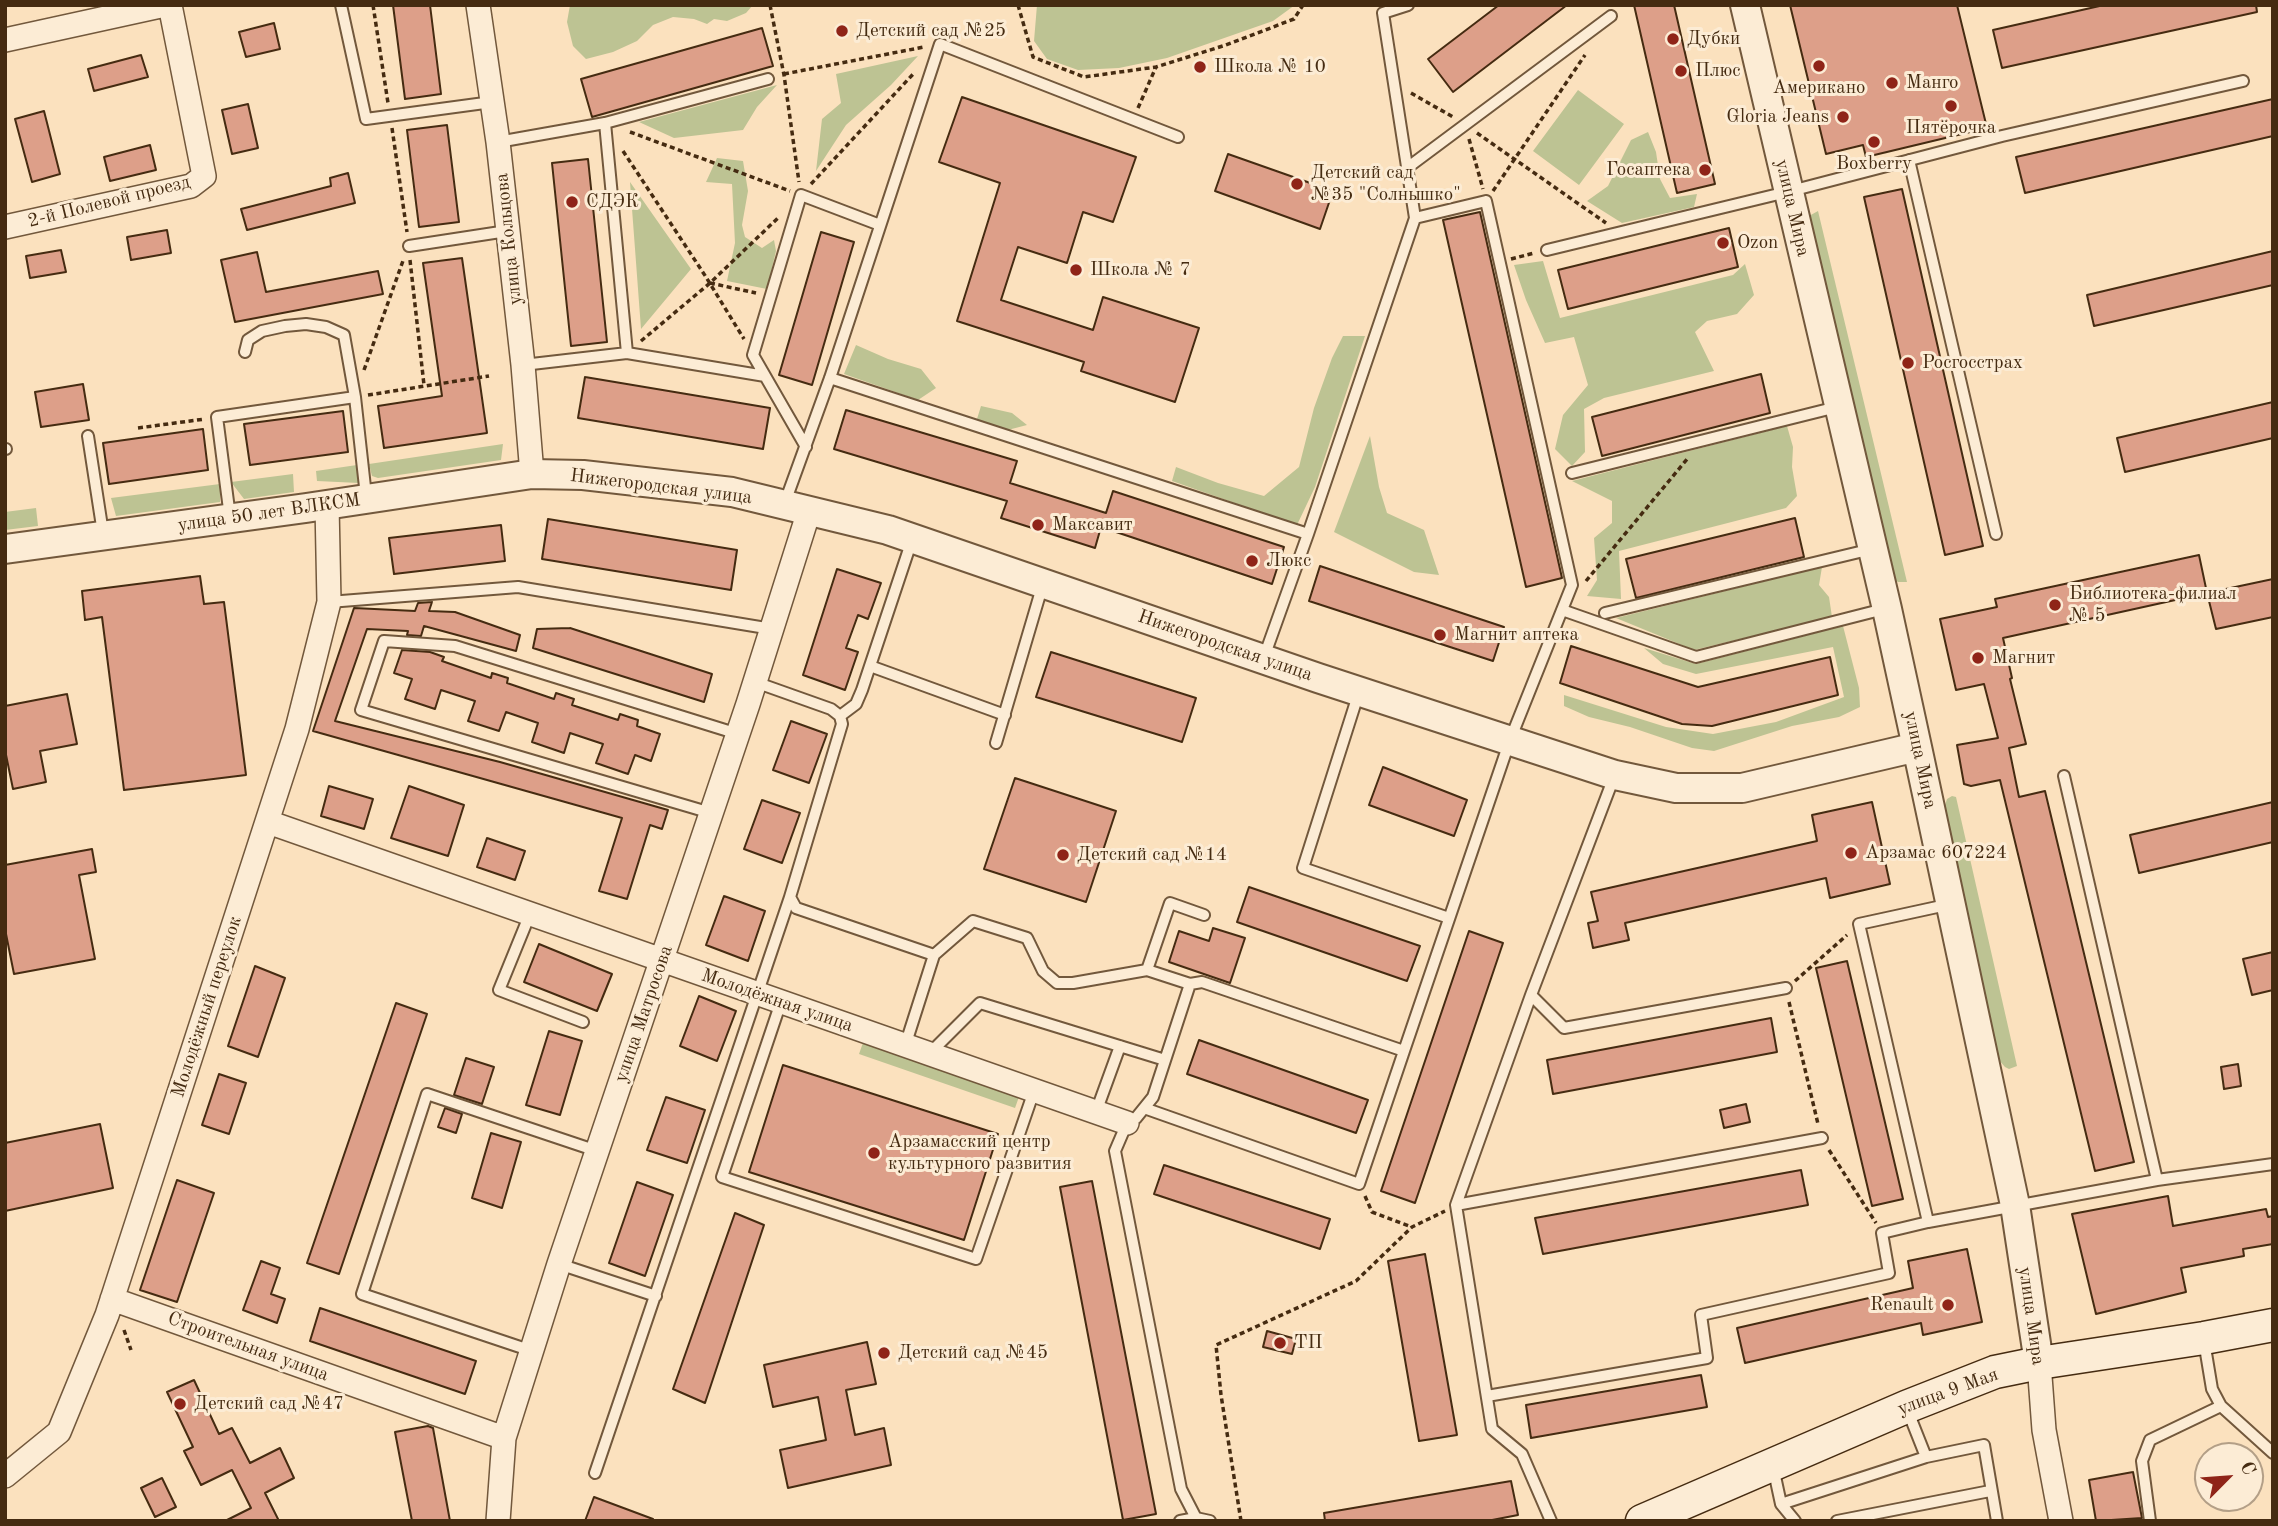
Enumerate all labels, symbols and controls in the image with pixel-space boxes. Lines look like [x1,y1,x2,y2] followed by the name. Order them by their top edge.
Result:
[856,20,1006,42] place label: Детский сад №25
[834,23,850,39] marker: Детский сад №25
[1687,28,1740,50] place label: Дубки
[1665,31,1681,47] marker: Дубки
[1214,56,1326,78] place label: Школа № 10
[1811,58,1827,74] marker: Американо
[1192,59,1208,75] marker: Школа № 10
[1695,60,1740,82] place label: Плюс
[1673,63,1689,79] marker: Плюс
[1906,72,1958,94] place label: Манго
[1884,75,1900,91] marker: Манго
[1772,77,1866,99] place label: Американо
[1943,98,1959,114] marker: Пятёрочка
[1726,106,1829,128] place label: Gloria Jeans
[1835,109,1851,125] marker: Gloria Jeans
[1906,117,1996,139] place label: Пятёрочка
[1866,134,1882,150] marker: Boxberry
[1836,153,1912,175] place label: Boxberry
[1770,157,1814,259] street label: улица Мира
[1606,159,1691,181] place label: Госаптека
[1311,162,1461,206] place label: Детский сад №35 "Солнышко"
[1697,162,1713,178] marker: Госаптека
[26,171,192,233] street label: 2-й Полевой проезд
[491,172,527,306] street label: улица Кольцова
[1289,176,1305,192] marker: Детский сад №35 "Солнышко"
[586,191,639,213] place label: СДЭК
[564,194,580,210] marker: СДЭК
[1737,232,1778,254] place label: Ozon
[1715,235,1731,251] marker: Ozon
[1090,259,1191,281] place label: Школа № 7
[1068,262,1084,278] marker: Школа № 7
[1922,352,2023,374] place label: Росгосстрах
[1900,355,1916,371] marker: Росгосстрах
[569,465,753,509] street label: Нижегородская улица
[176,489,362,537] street label: улица 50 лет ВЛКСМ
[1052,514,1133,536] place label: Максавит
[1030,517,1046,533] marker: Максавит
[1266,550,1311,572] place label: Люкс
[1244,553,1260,569] marker: Люкс
[2069,583,2237,627] place label: Библиотека-филиал № 5
[2047,597,2063,613] marker: Библиотека-филиал № 5
[1135,605,1315,687] street label: Нижегородская улица
[1454,624,1579,646] place label: Магнит аптека
[1432,627,1448,643] marker: Магнит аптека
[1992,647,2055,669] place label: Магнит
[1970,650,1986,666] marker: Магнит
[1899,709,1941,811] street label: улица Мира
[1865,842,2007,864] place label: Арзамас 607224
[1077,844,1227,866] place label: Детский сад №14
[1843,845,1859,861] marker: Арзамас 607224
[1055,847,1071,863] marker: Детский сад №14
[167,913,247,1101] street label: Молодёжный переулок
[610,942,678,1086] street label: улица Матросова
[698,964,856,1038] street label: Молодёжная улица
[888,1131,1072,1175] place label: Арзамасский центр культурного развития
[866,1145,882,1161] marker: Арзамасский центр культурного развития
[2013,1265,2049,1367] street label: улица Мира
[1870,1294,1934,1316] place label: Renault
[1940,1297,1956,1313] marker: Renault
[164,1307,332,1387] street label: Строительная улица
[1294,1332,1323,1354] place label: ТП
[1272,1335,1288,1351] marker: ТП
[898,1342,1048,1364] place label: Детский сад №45
[876,1345,892,1361] marker: Детский сад №45
[1895,1363,2001,1421] street label: улица 9 Мая
[194,1393,344,1415] place label: Детский сад №47
[172,1396,188,1412] marker: Детский сад №47
[2194,1442,2264,1512] north arrow
[2235,1459,2258,1478] text: С

